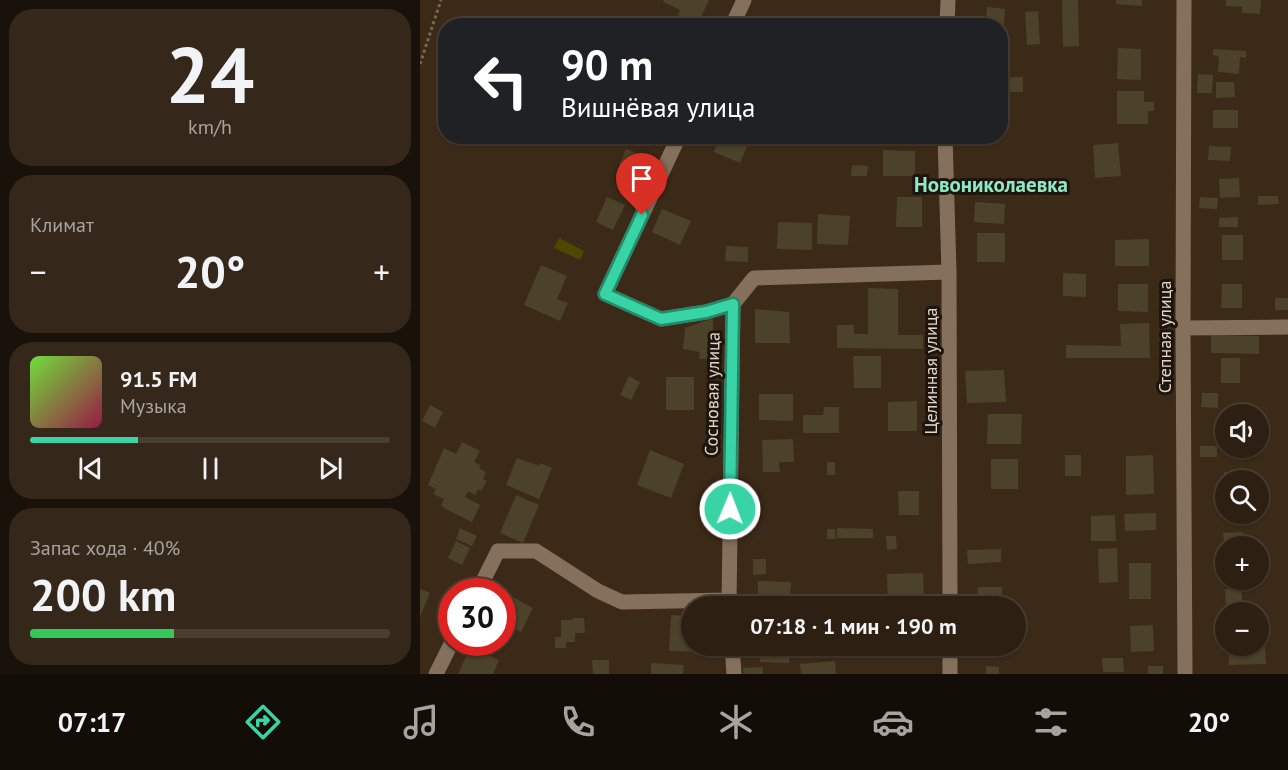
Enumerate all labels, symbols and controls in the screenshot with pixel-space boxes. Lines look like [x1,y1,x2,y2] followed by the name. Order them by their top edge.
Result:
[166,24,254,125] text: 24
[561,37,653,92] text: 90 m
[462,42,540,120] icon: left
[561,90,755,124] text: Вишнёвая улица
[188,114,232,140] text: km/h
[616,153,667,215] pin
[625,162,658,195] icon: arrive
[914,171,1068,198] district label: Новониколаевка
[30,212,94,238] text: Климат
[175,242,245,300] text: 20°
[30,250,47,293] text: −
[373,250,390,293] text: +
[1153,281,1176,393] street label: Степная улица
[919,307,942,435] street label: Целинная улица
[699,332,725,456] street label: Сосновая улица
[120,365,197,393] text: 91.5 FM
[120,393,187,419] text: Музыка
[1215,404,1269,656] map controls
[1215,404,1269,458] button: sound
[74,452,107,485] icon: previous
[194,452,227,485] icon: pause
[314,452,347,485] icon: next
[1215,470,1269,524] button: search
[698,477,762,541] position arrow
[30,535,180,561] text: Запас хода · 40%
[1215,536,1269,590] button: +
[30,565,176,623] text: 200 km
[438,578,516,656] speed limit sign: 30
[1215,602,1269,656] button: −
[750,612,957,640] text: 07:18 · 1 мин · 190 m
[242,701,284,743] icon: directions
[400,701,442,743] icon: music
[557,701,599,743] icon: phone
[715,701,757,743] icon: climate
[872,701,914,743] icon: car
[1030,701,1072,743] icon: filters
[58,705,126,739] text: 07:17
[1188,705,1230,739] text: 20°

